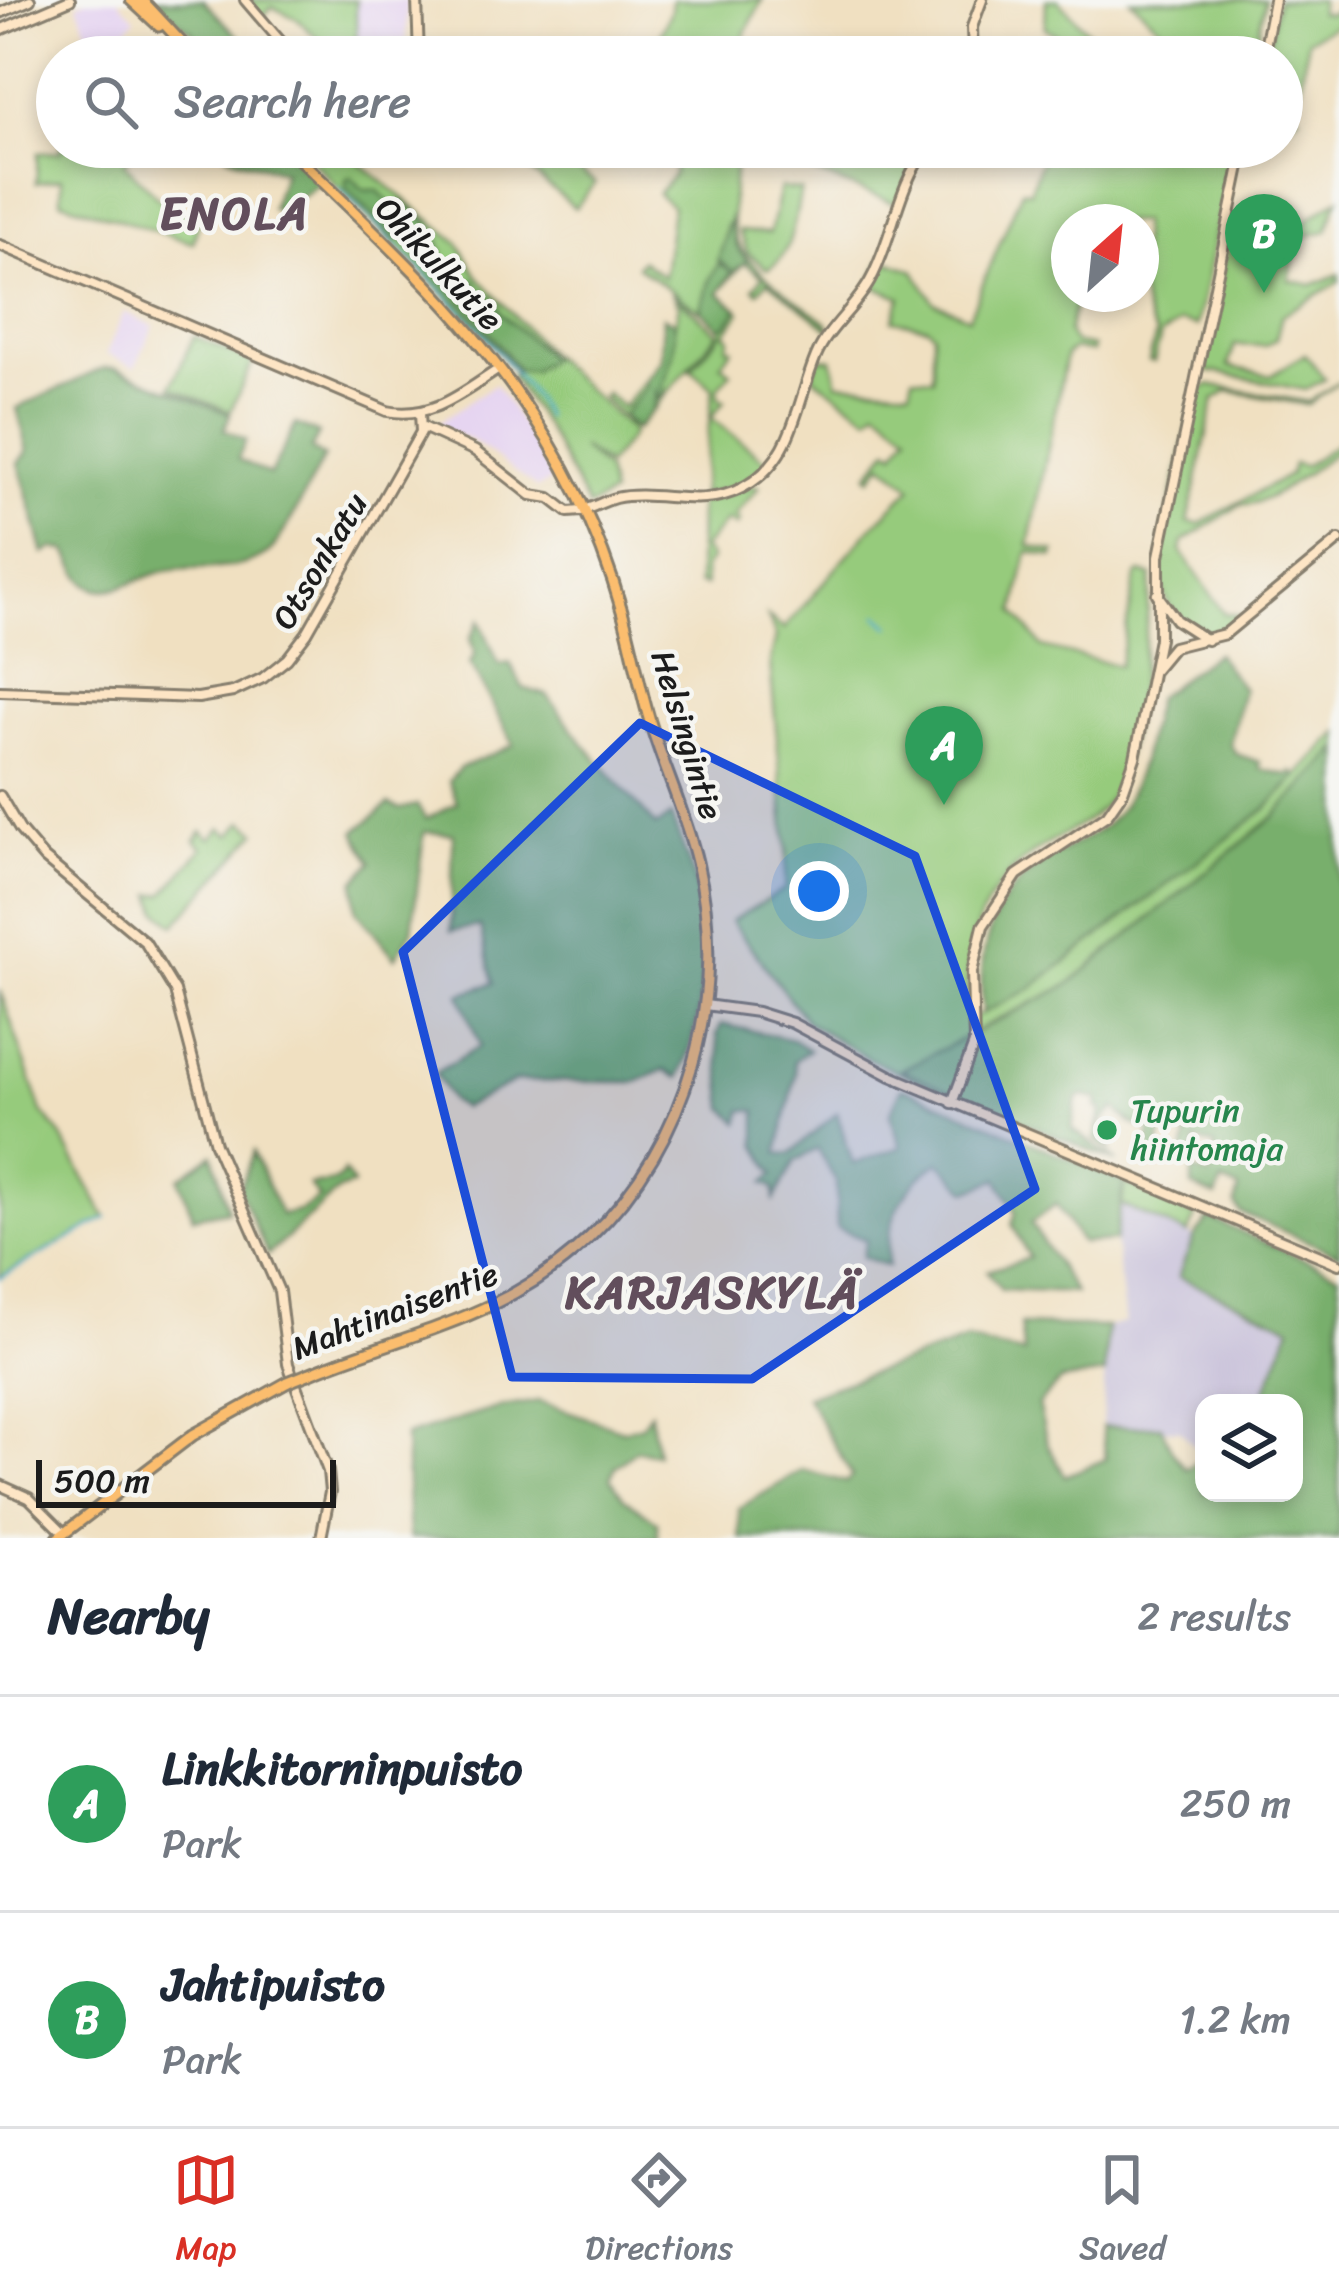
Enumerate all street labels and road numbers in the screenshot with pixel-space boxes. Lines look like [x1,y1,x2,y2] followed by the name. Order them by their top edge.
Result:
[360,183,518,345] street label: Ohikulkutie
[256,481,384,641] street label: Otsonkatu
[634,643,740,827] street label: Helsingintie
[283,1245,507,1377] street label: Mahtinaisentie

